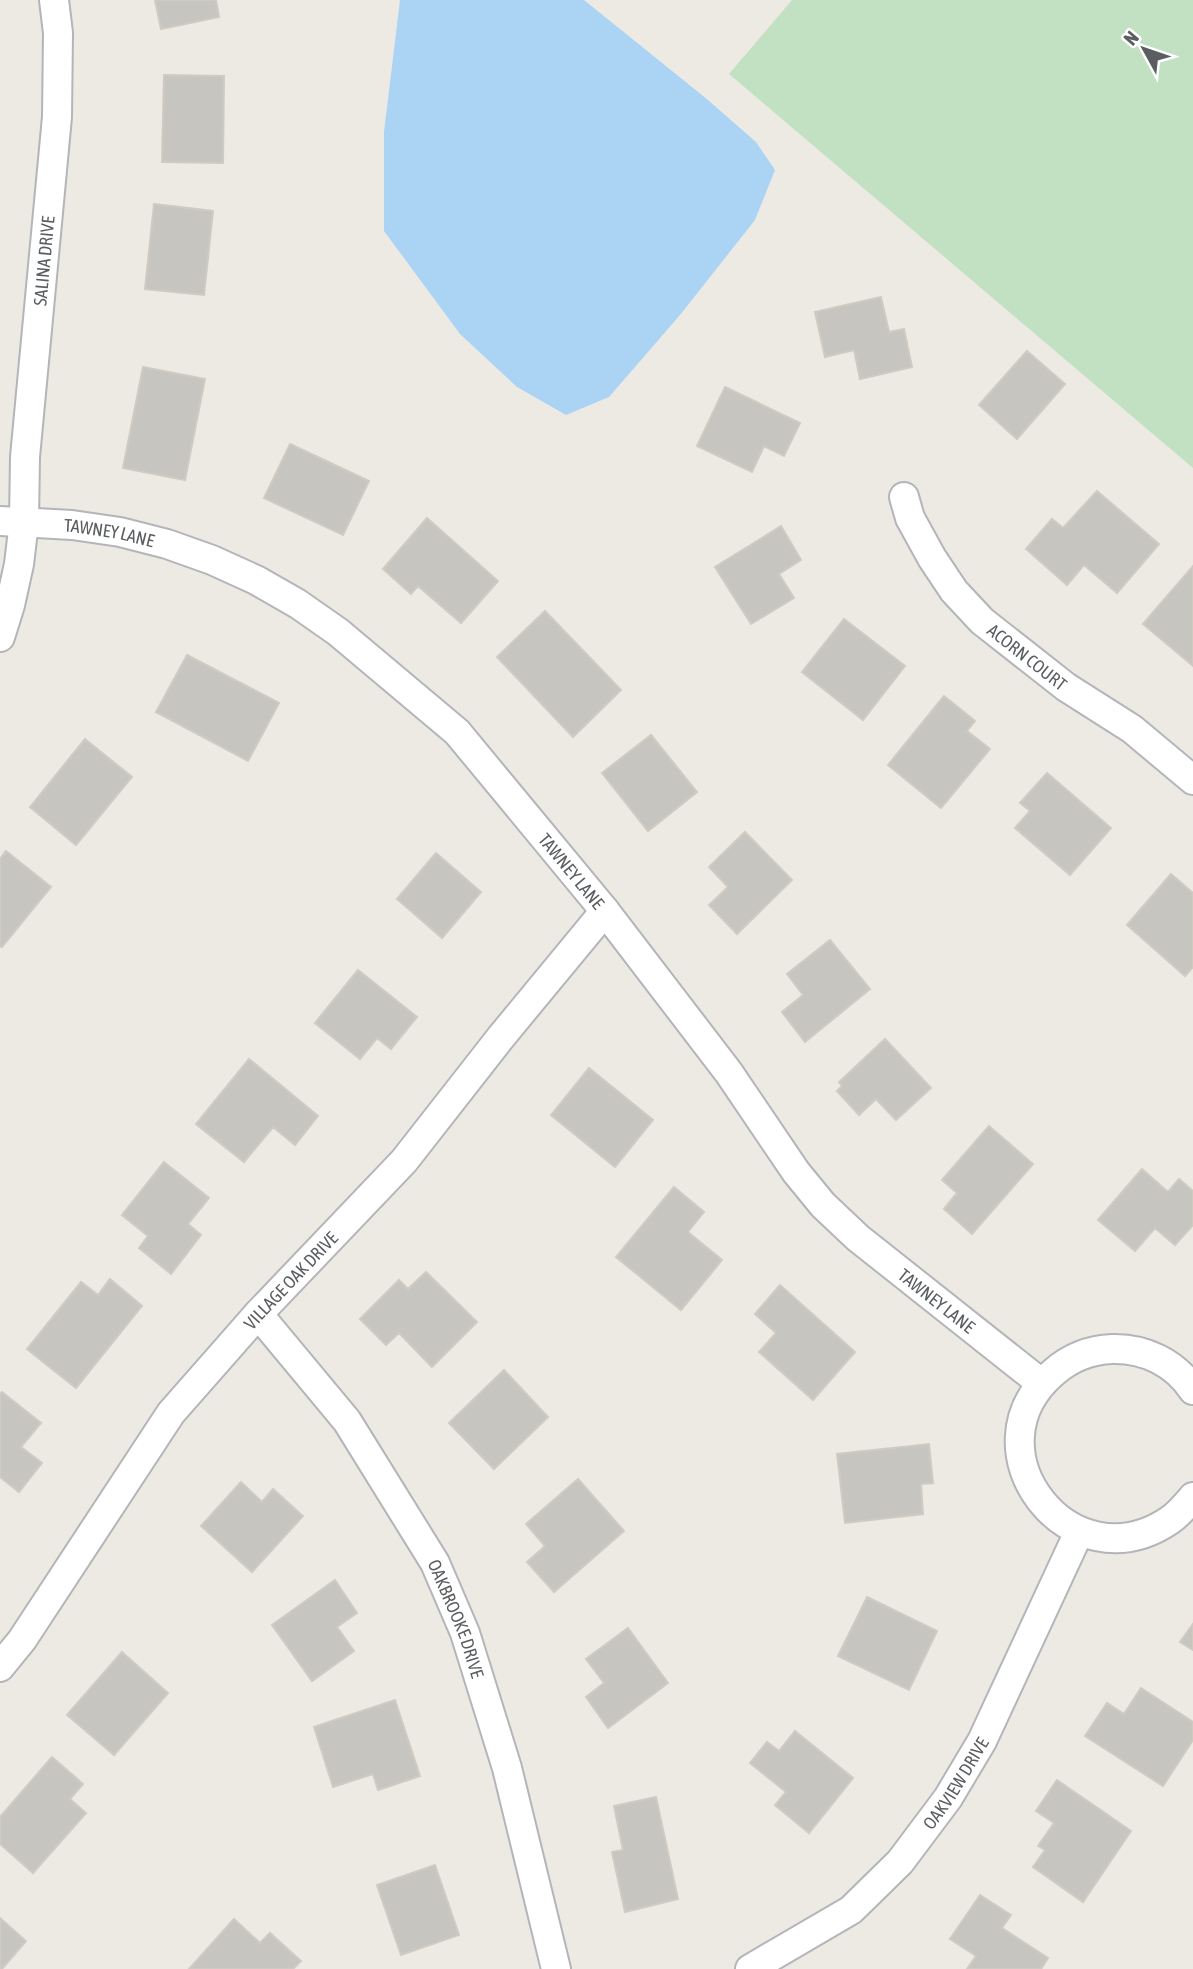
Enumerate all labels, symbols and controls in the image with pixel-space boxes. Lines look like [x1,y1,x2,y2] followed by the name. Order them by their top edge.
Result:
[1109,14,1179,84] north arrow
[1119,27,1143,49] text: N
[29,215,58,306] street label: SALINA DRIVE
[64,514,157,551] street label: TAWNEY LANE
[984,619,1071,694] street label: ACORN COURT
[535,829,609,913] street label: TAWNEY LANE
[239,1227,342,1333] street label: VILLAGE OAK DRIVE
[894,1264,980,1337] street label: TAWNEY LANE
[424,1556,489,1681] street label: OAKBROOKE DRIVE
[918,1733,992,1833] street label: OAKVIEW DRIVE

